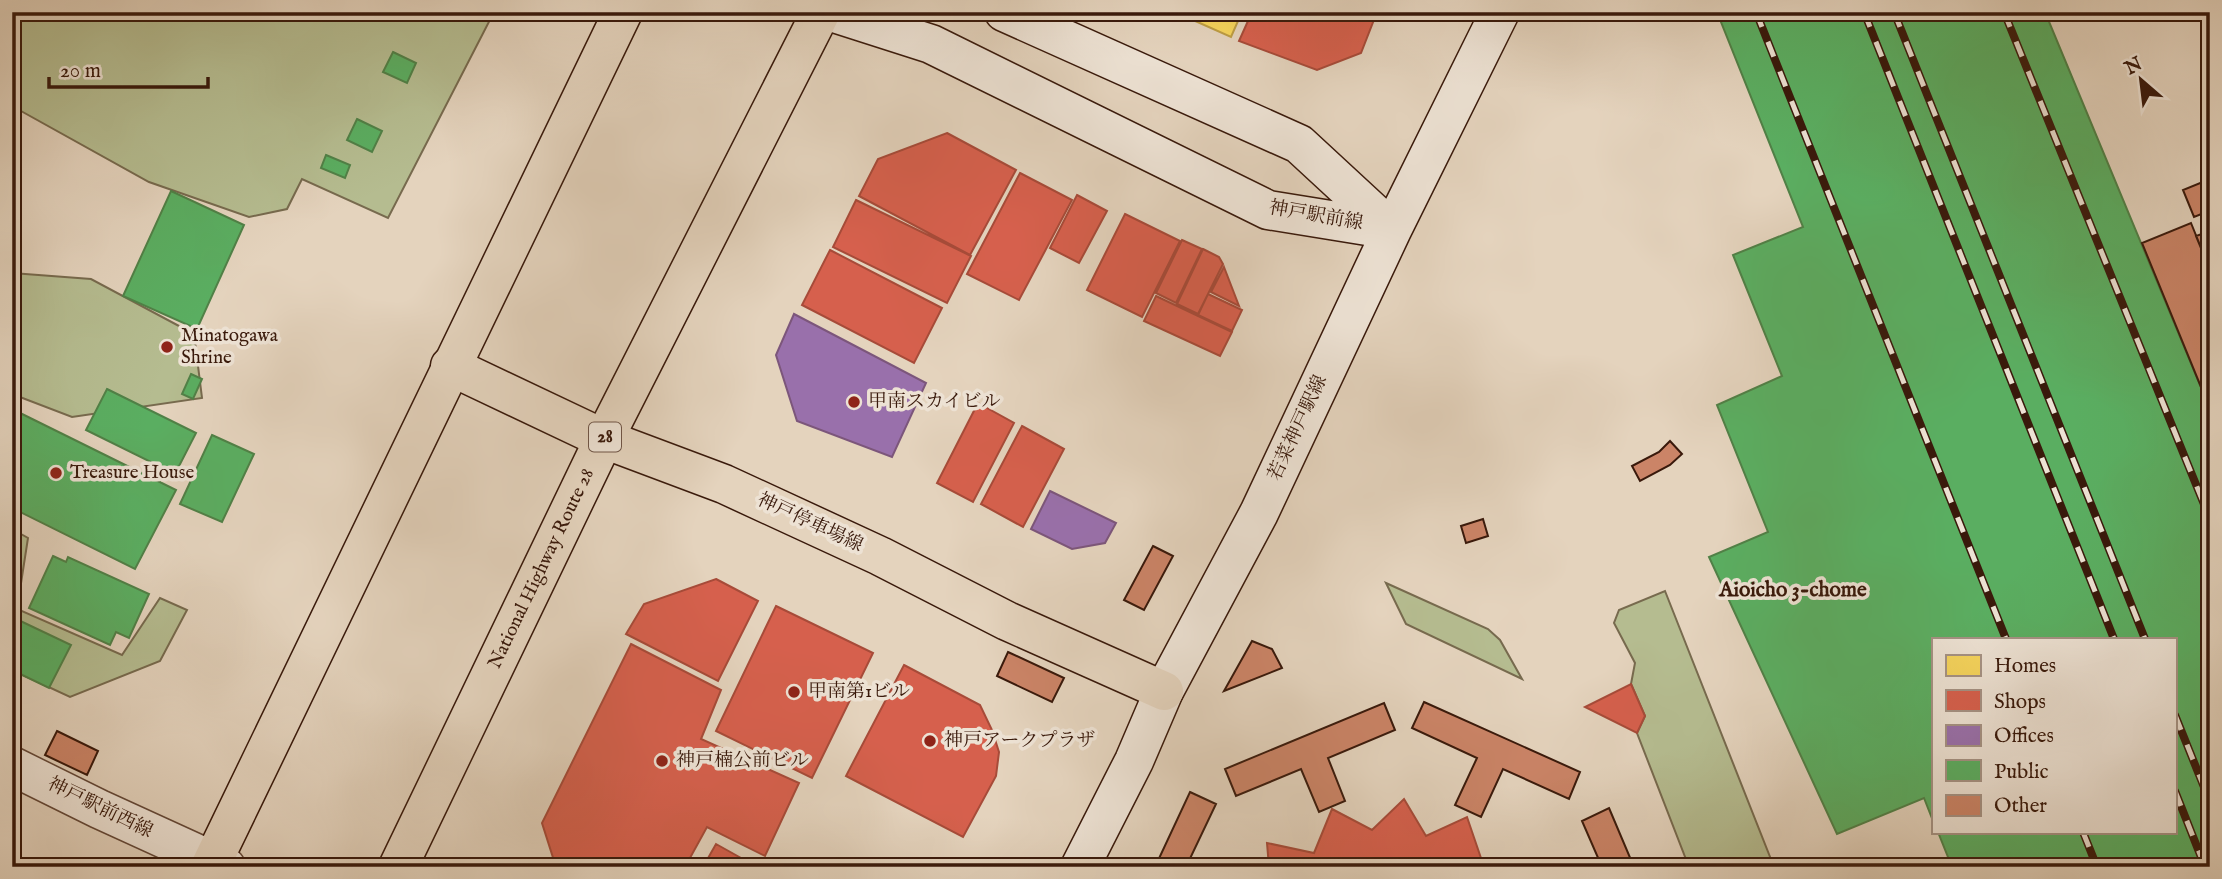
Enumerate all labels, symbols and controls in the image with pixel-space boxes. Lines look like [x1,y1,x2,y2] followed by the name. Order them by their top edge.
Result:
[49,46,208,90] scale bar
[2106,46,2176,116] north arrow
[2120,52,2147,82] text: N
[60,58,101,85] text: 20 m
[1267,196,1365,236] street label: 神戸駅前線
[181,324,279,370] place label: Minatogawa Shrine
[159,339,175,355] marker: Minatogawa Shrine
[1263,371,1333,485] street label: 若菜神戸駅線
[868,390,1000,414] place label: 甲南スカイビル
[846,394,862,410] marker: 甲南スカイビル
[589,422,621,452] road number: 28
[70,461,194,485] place label: Treasure House
[48,465,64,481] marker: Treasure House
[483,465,600,673] street label: National Highway Route 28
[753,488,867,558] street label: 神戸停車場線
[1718,577,1867,604] district label: Aioicho 3-chome
[1932,638,2176,834] legend
[1994,653,2056,680] text: Homes
[808,680,910,704] place label: 甲南第1ビル
[786,684,802,700] marker: 甲南第1ビル
[1994,689,2046,716] text: Shops
[1994,723,2054,750] text: Offices
[944,729,1095,753] place label: 神戸アークプラザ
[922,733,938,749] marker: 神戸アークプラザ
[676,749,809,773] place label: 神戸楠公前ビル
[654,753,670,769] marker: 神戸楠公前ビル
[1994,759,2048,786] text: Public
[44,772,156,844] street label: 神戸駅前西線
[1994,793,2047,820] text: Other

